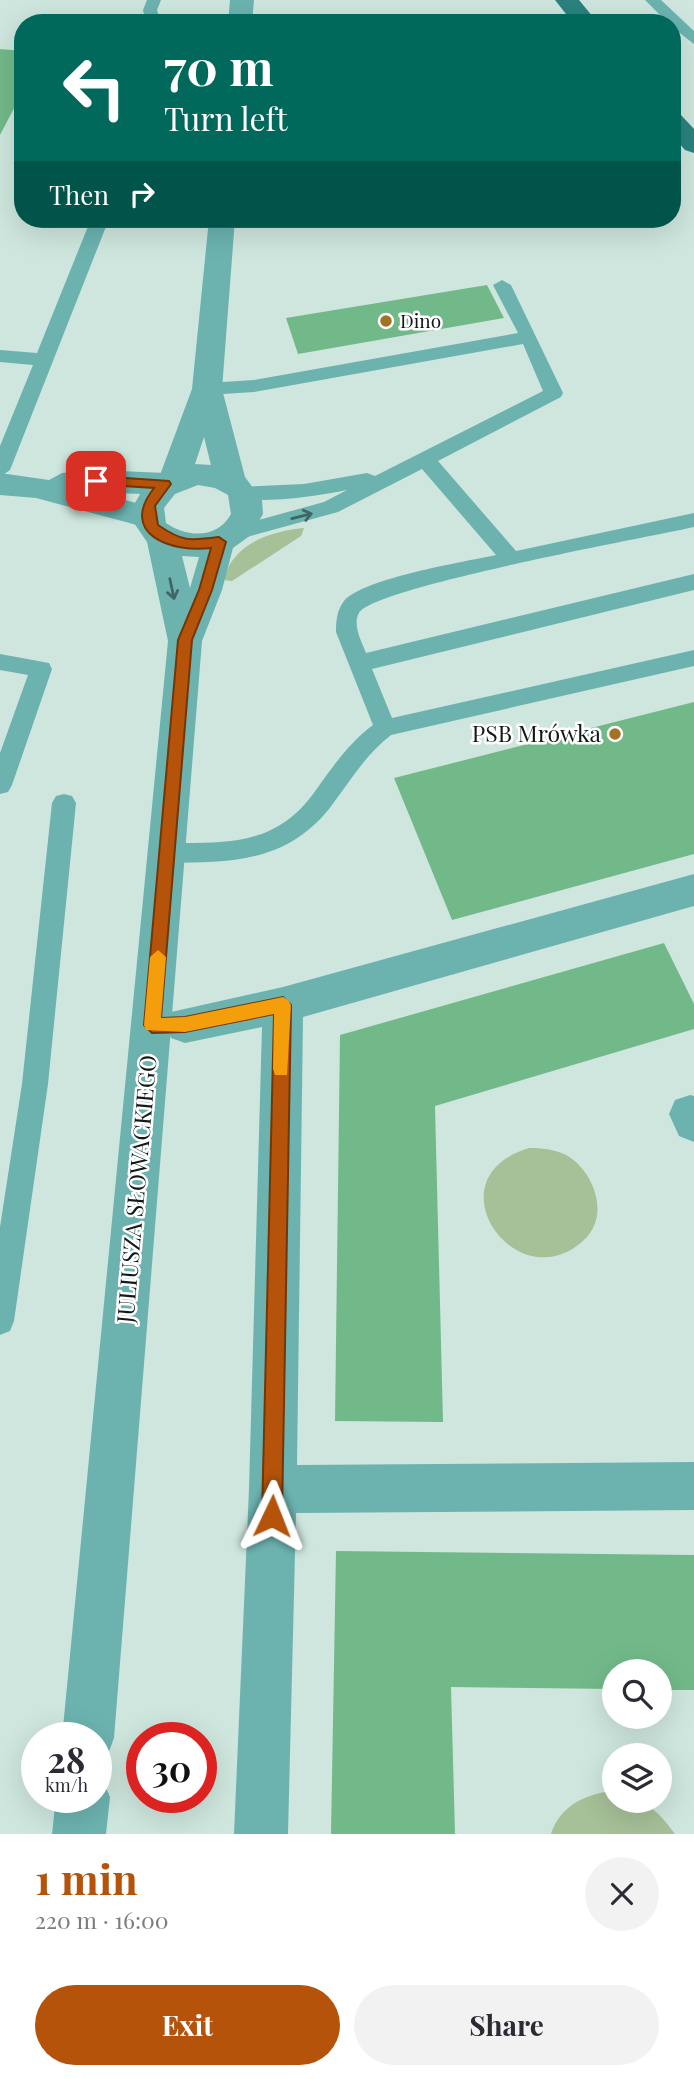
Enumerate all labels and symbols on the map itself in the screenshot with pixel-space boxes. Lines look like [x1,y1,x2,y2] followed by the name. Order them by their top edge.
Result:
[400,307,441,333] place label: Dino
[378,313,394,329] marker: Dino
[66,451,126,511] pin
[290,509,313,522] one-way arrow
[166,577,180,600] one-way arrow
[472,717,602,748] place label: PSB Mrówka
[607,726,623,742] marker: PSB Mrówka
[108,1054,163,1325] street label: JULIUSZA SŁOWACKIEGO
[235,1479,309,1553] position arrow
[126,1722,217,1813] speed limit sign: 30

